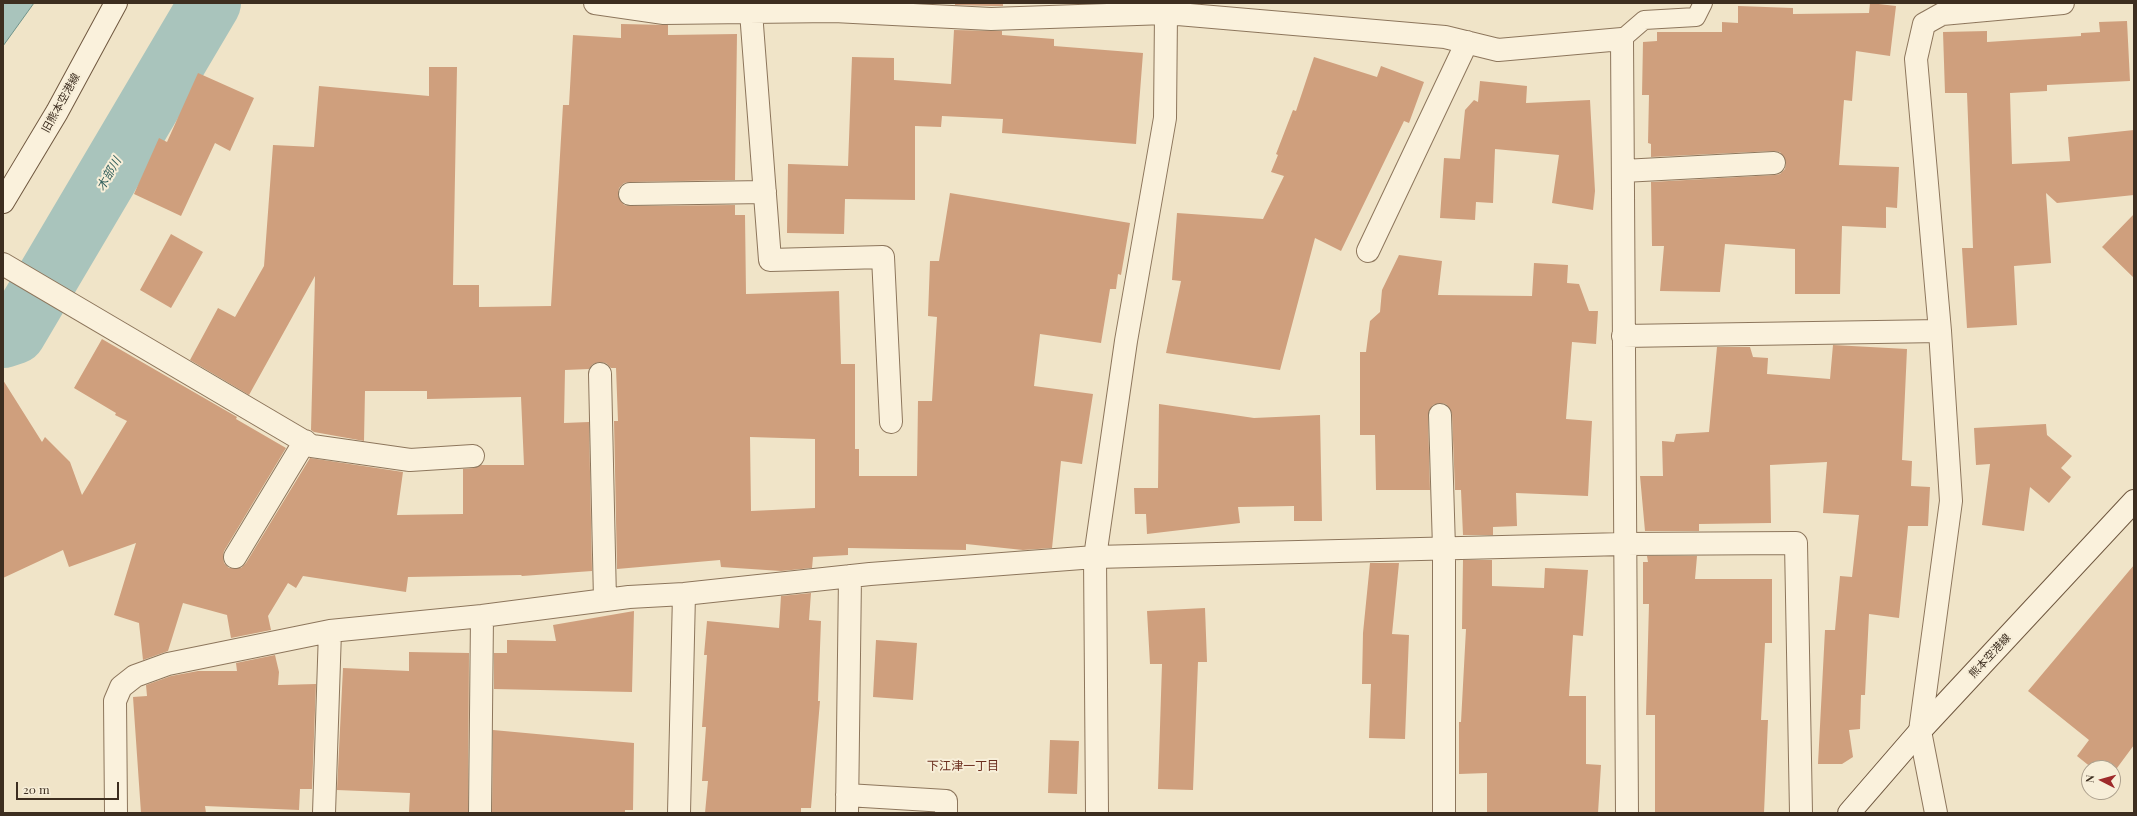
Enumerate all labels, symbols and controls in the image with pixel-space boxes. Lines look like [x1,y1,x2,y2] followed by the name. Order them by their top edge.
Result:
[39,71,83,135] street label: 旧熊本空港線
[94,155,124,193] water label: 木部川
[1966,631,2014,681] street label: 熊本空港線
[927,759,999,773] district label: 下江津一丁目
[2081,760,2121,800] north arrow
[18,774,121,800] scale bar
[2082,774,2097,784] text: N
[23,781,50,797] text: 20 m

